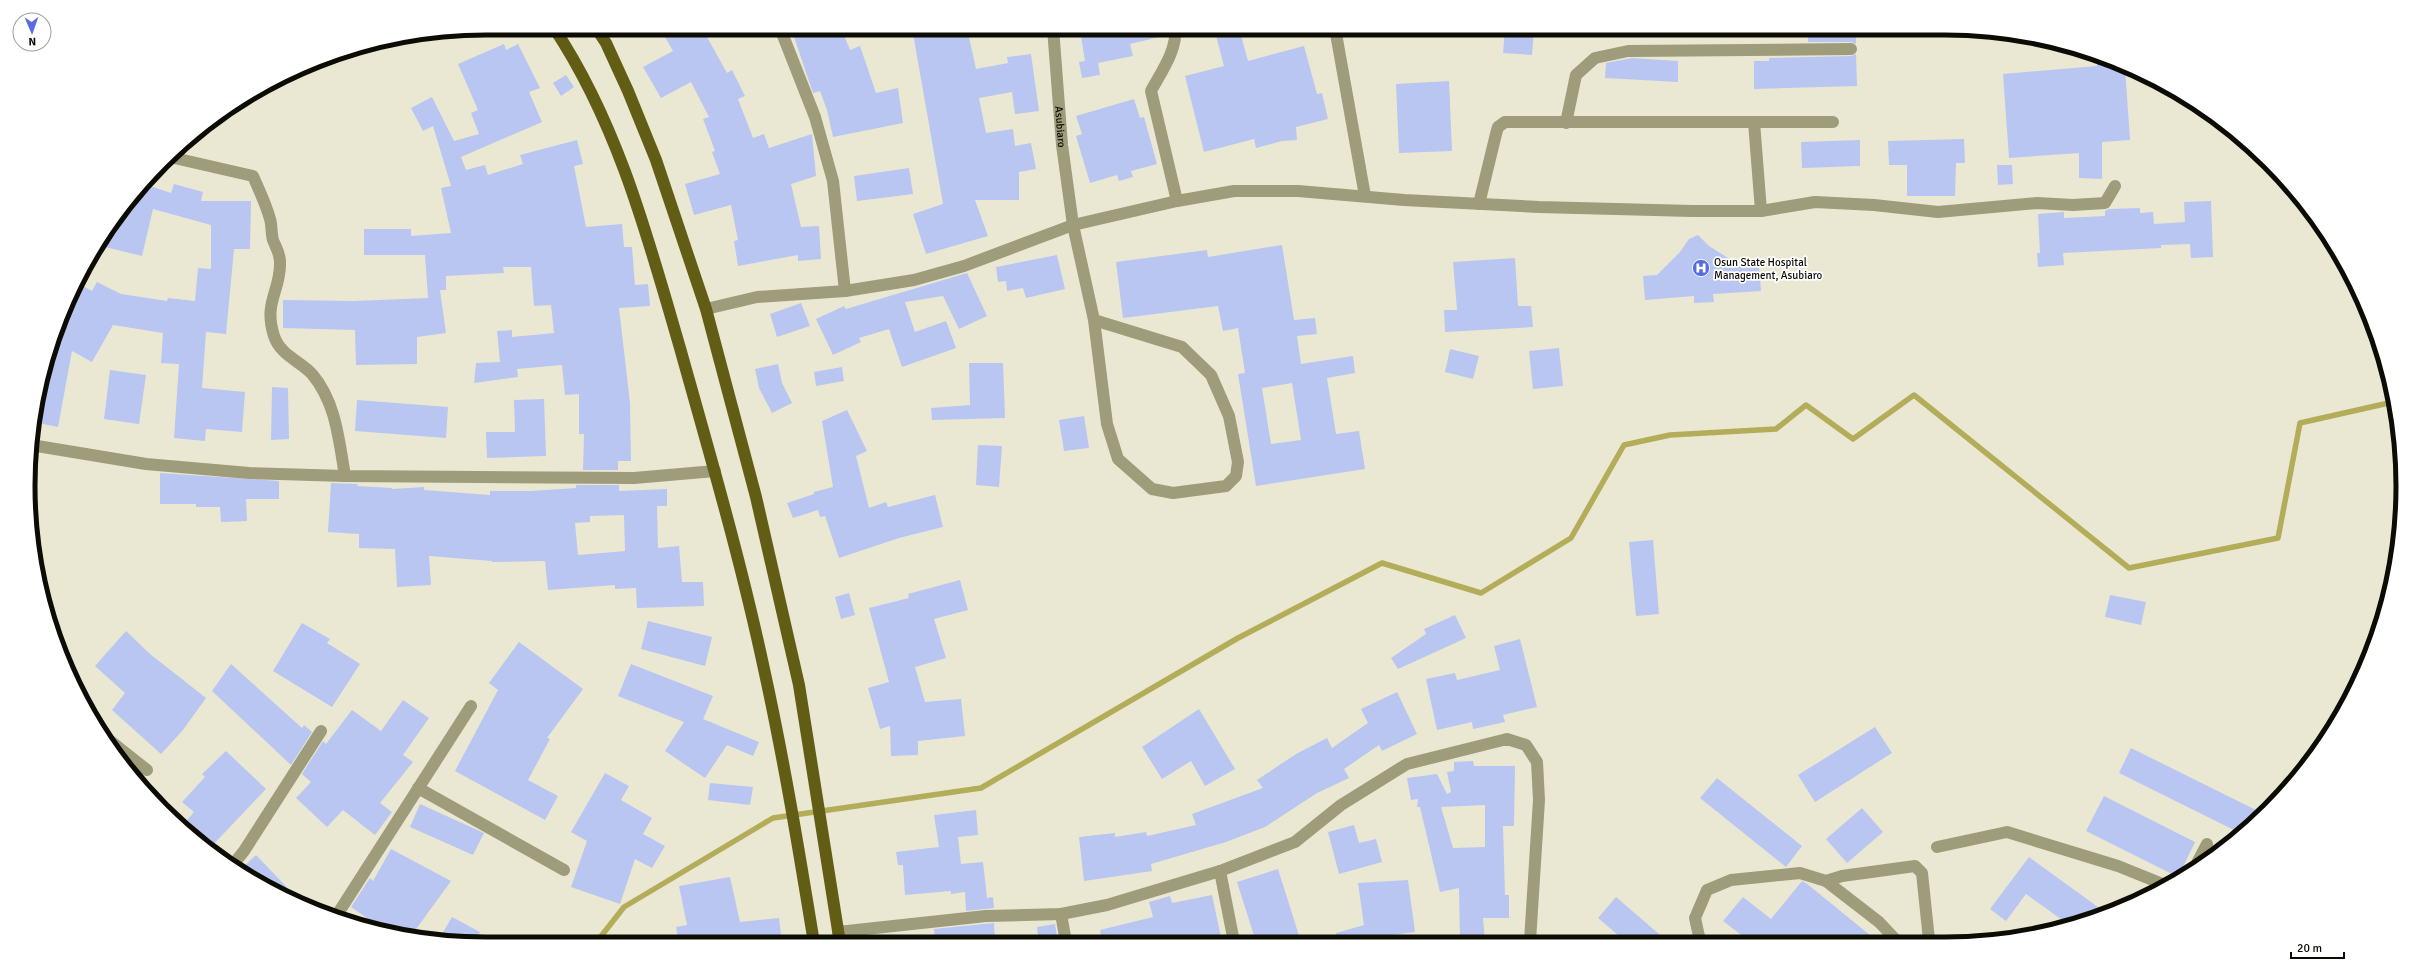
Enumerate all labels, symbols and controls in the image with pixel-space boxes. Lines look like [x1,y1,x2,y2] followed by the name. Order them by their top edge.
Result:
[12,12,52,52] north arrow
[28,35,36,48] text: N
[1052,106,1068,148] street label: Asubiaro
[1714,256,1823,282] place label: Osun State Hospital Management, Asubiaro
[1691,258,1711,278] hospital icon: Osun State Hospital Management, Asubiaro
[2291,934,2344,960] scale bar
[2297,941,2322,956] text: 20 m

